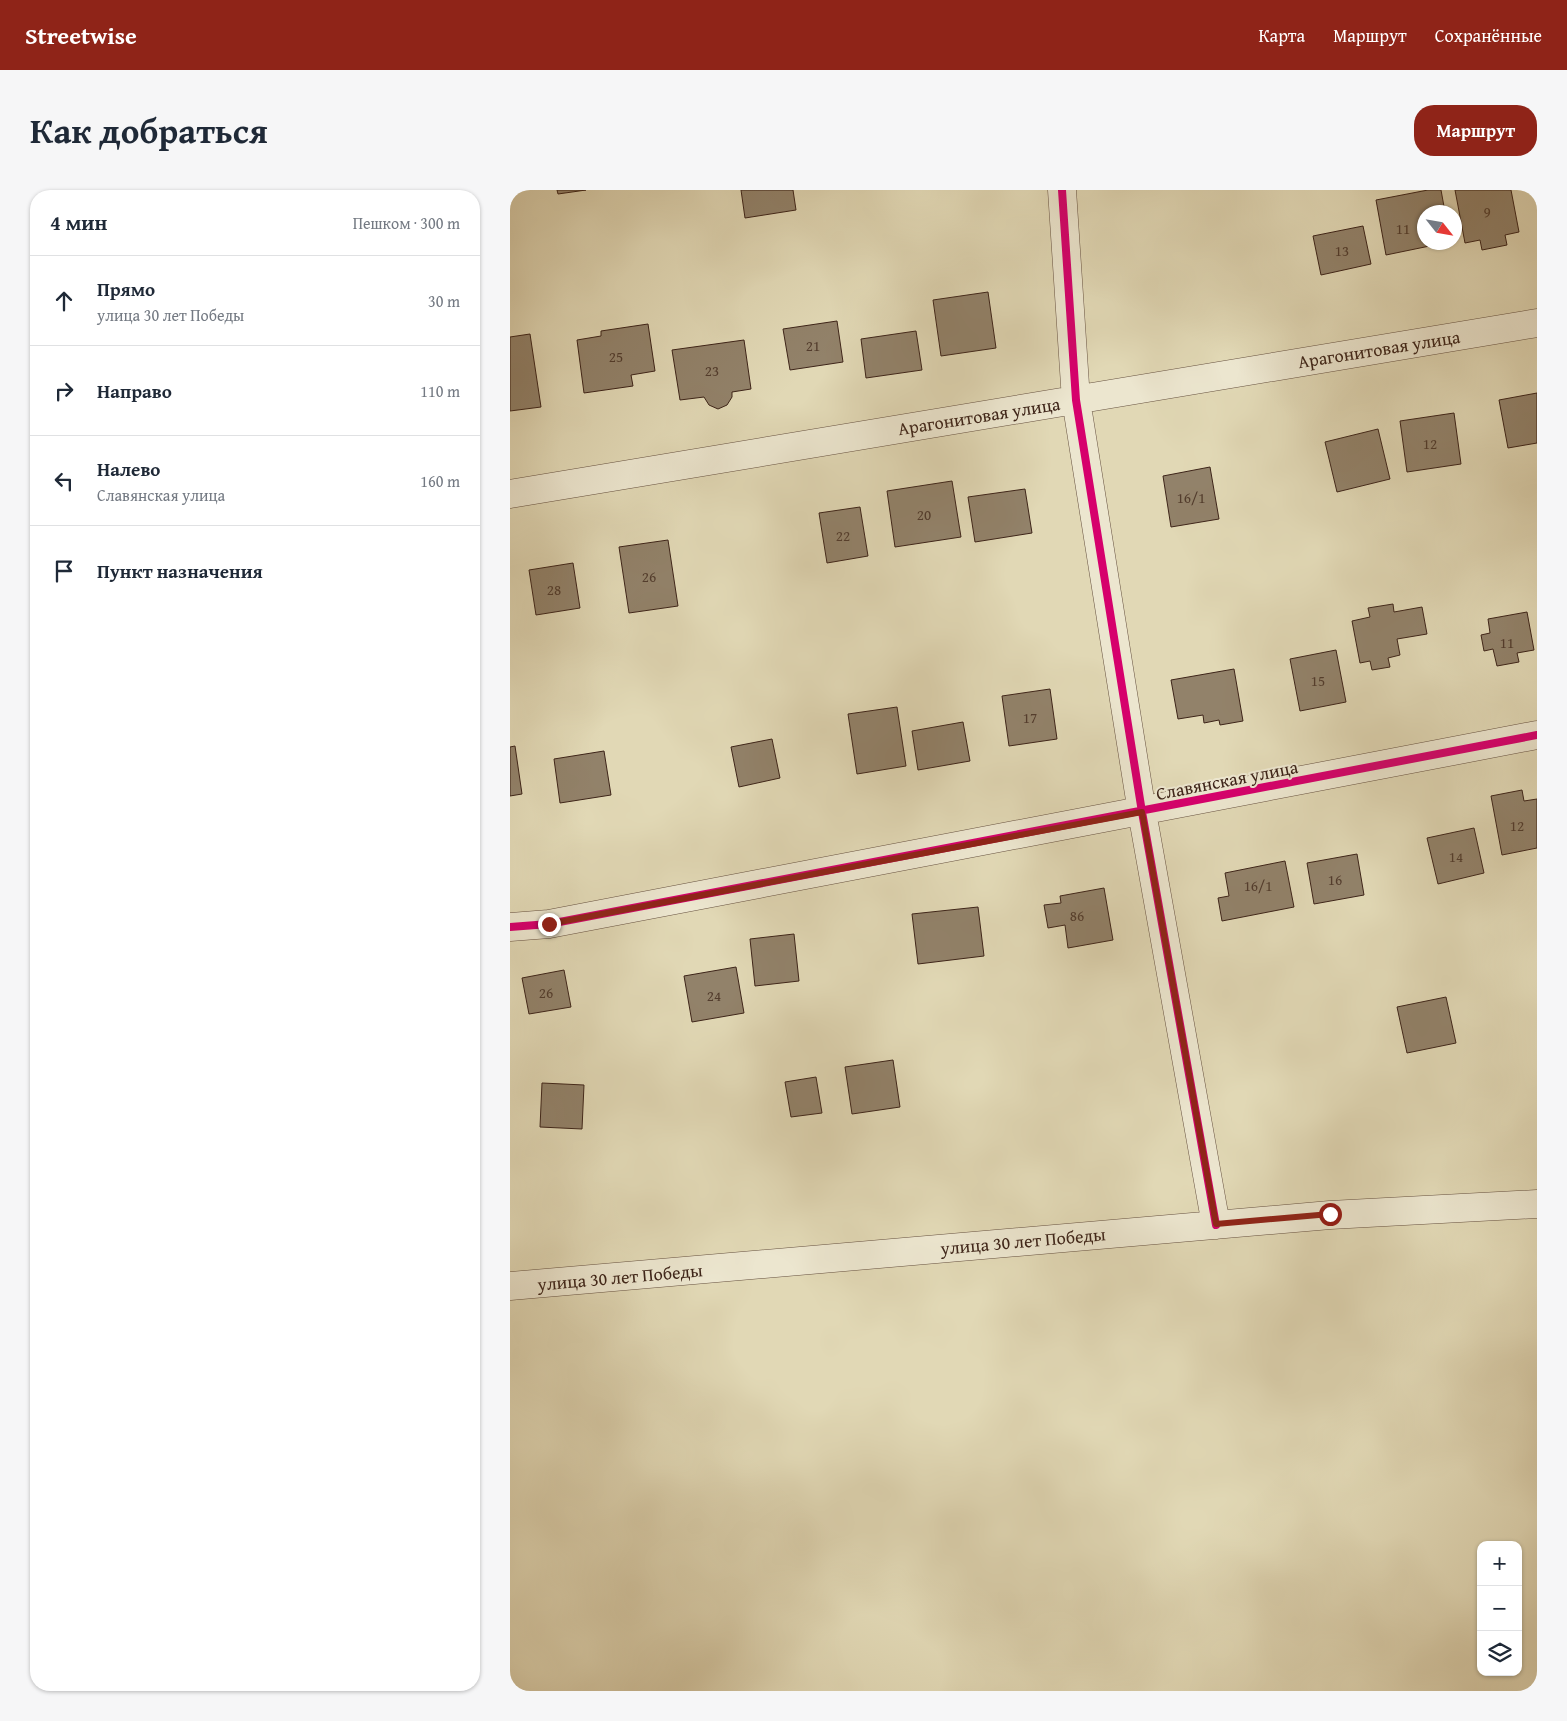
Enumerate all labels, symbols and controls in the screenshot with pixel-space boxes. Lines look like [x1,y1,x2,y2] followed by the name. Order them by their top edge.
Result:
[25,18,137,53] text: Streetwise
[1259,22,1305,49] text: Карта
[1333,22,1407,49] text: Маршрут
[1435,22,1542,49] text: Сохранённые
[30,105,268,156] text: Как добраться
[1414,105,1537,156] button: Маршрут
[1483,201,1491,222] house number: 9
[1417,205,1462,250] north arrow
[50,207,107,238] text: 4 мин
[353,211,460,235] text: Пешком · 300 m
[1396,218,1410,239] house number: 11
[1335,240,1349,261] house number: 13
[97,275,155,303] text: Прямо
[50,287,78,315] icon: ahead
[428,289,460,313] text: 30 m
[97,303,244,327] text: улица 30 лет Победы
[1296,323,1463,375] street label: Арагонитовая улица
[806,335,820,356] house number: 21
[609,346,623,367] house number: 25
[705,360,719,381] house number: 23
[50,377,78,405] icon: right
[97,377,172,405] text: Направо
[420,379,460,403] text: 110 m
[896,390,1063,442] street label: Арагонитовая улица
[1423,433,1437,454] house number: 12
[97,455,160,483] text: Налево
[50,467,78,495] icon: left
[420,469,460,493] text: 160 m
[97,483,225,507] text: Славянская улица
[1177,487,1205,508] house number: 16/1
[917,504,931,525] house number: 20
[836,525,850,546] house number: 22
[50,557,78,585] icon: arrive
[97,557,263,585] text: Пункт назначения
[642,566,656,587] house number: 26
[547,579,561,600] house number: 28
[1500,632,1514,653] house number: 11
[1311,670,1325,691] house number: 15
[1023,707,1037,728] house number: 17
[1154,753,1301,807] street label: Славянская улица
[1510,815,1524,836] house number: 12
[1449,846,1463,867] house number: 14
[1328,869,1342,890] house number: 16
[1244,875,1272,896] house number: 16/1
[1070,905,1084,926] house number: 86
[538,913,561,936] route end
[539,982,553,1003] house number: 26
[707,985,721,1006] house number: 24
[1319,1203,1342,1226] route start
[938,1220,1107,1262] street label: улица 30 лет Победы
[535,1256,704,1298] street label: улица 30 лет Победы
[1477,1541,1522,1676] map controls
[1477,1541,1522,1586] button: +
[1477,1586,1522,1631] button: −
[1477,1631,1522,1676] button: layers

